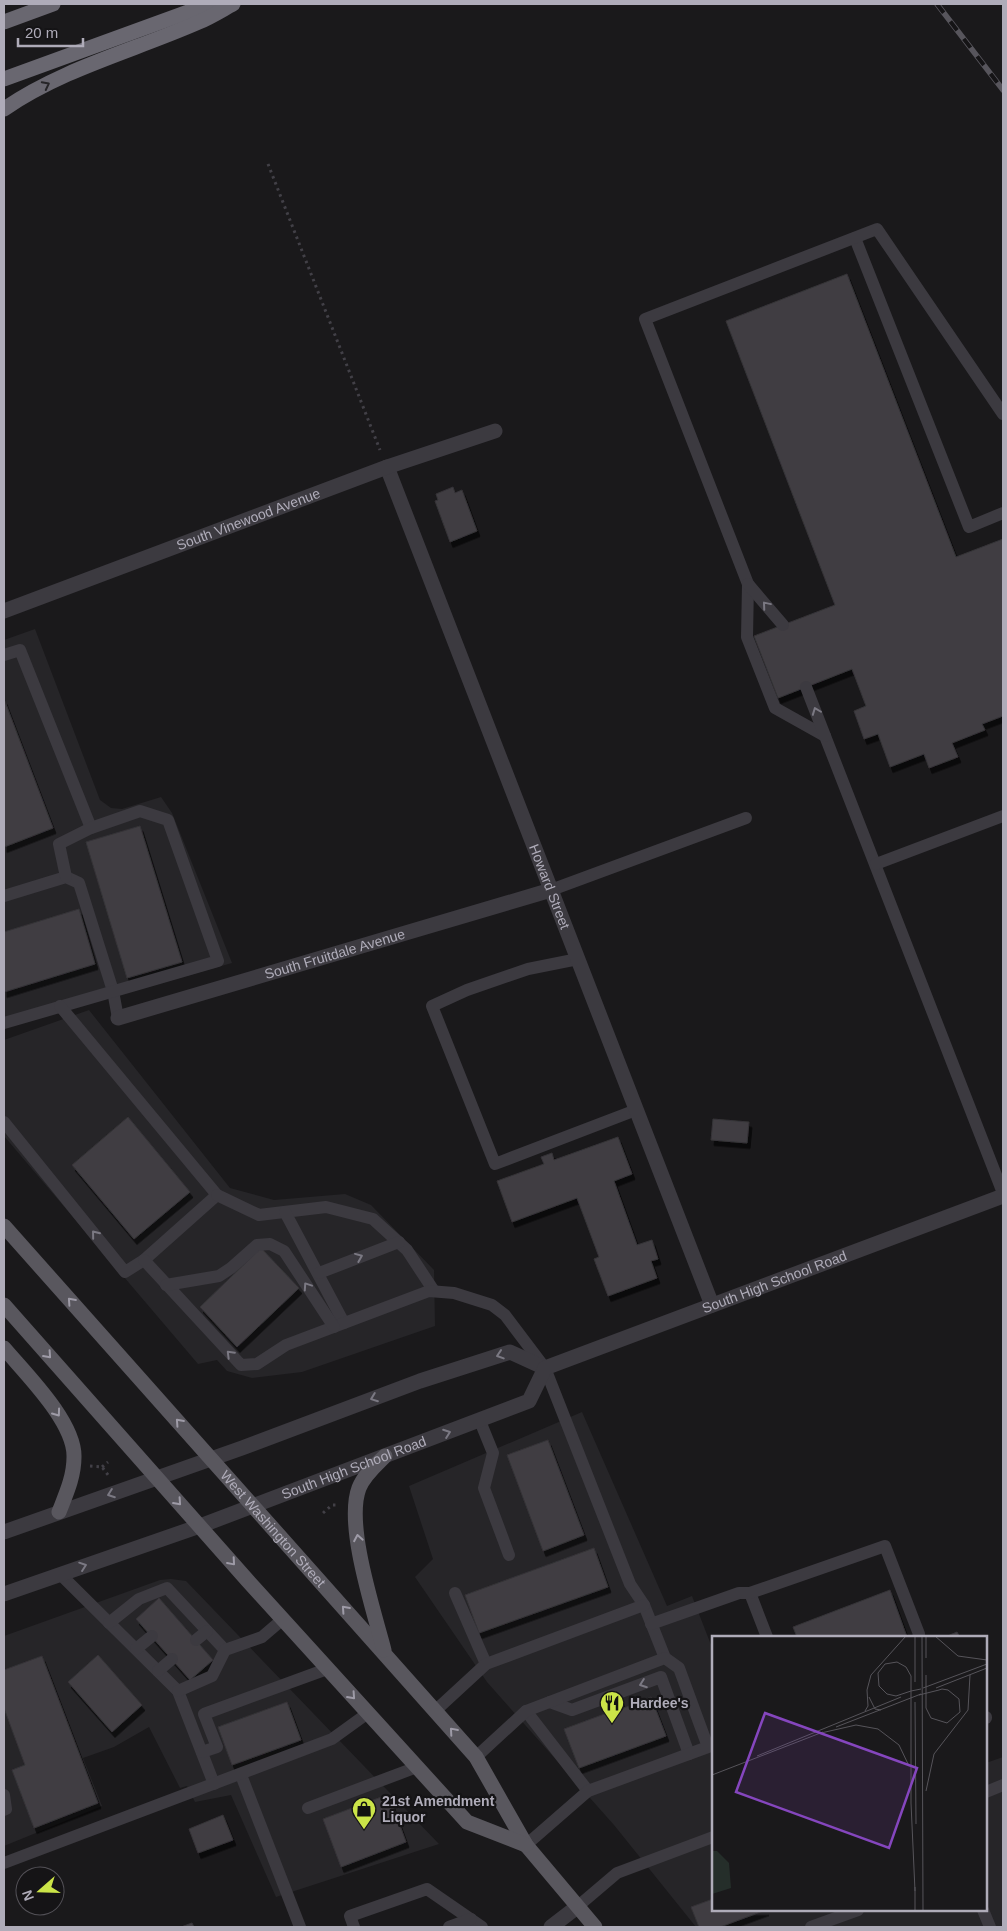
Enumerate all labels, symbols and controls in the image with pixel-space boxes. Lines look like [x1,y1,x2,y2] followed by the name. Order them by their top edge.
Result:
[18,15,82,47] scale bar
[25,24,58,41] text: 20 m
[41,81,50,91] one-way arrow
[174,485,323,553] street label: South Vinewood Avenue
[762,601,771,610] one-way arrow
[812,708,822,716] one-way arrow
[526,842,573,931] street label: Howard Street
[263,926,407,982] street label: South Fruitdale Avenue
[91,1231,100,1240] one-way arrow
[700,1247,849,1316] street label: South High School Road
[354,1253,363,1264] one-way arrow
[304,1283,314,1292] one-way arrow
[68,1297,77,1306] one-way arrow
[42,1349,51,1358] one-way arrow
[496,1349,505,1359] one-way arrow
[227,1351,236,1360] one-way arrow
[370,1392,379,1402] one-way arrow
[51,1407,59,1416] one-way arrow
[176,1419,185,1428] one-way arrow
[442,1429,451,1439] one-way arrow
[279,1433,428,1502] street label: South High School Road
[217,1467,329,1590] street label: West Washington Street
[107,1488,116,1498] one-way arrow
[172,1496,181,1505] one-way arrow
[353,1534,363,1542] one-way arrow
[226,1557,235,1566] one-way arrow
[78,1562,87,1572] one-way arrow
[342,1605,351,1614] one-way arrow
[712,1636,987,1911] inset map
[639,1678,647,1688] one-way arrow
[599,1690,625,1724] restaurant icon: Hardee's
[346,1691,355,1700] one-way arrow
[630,1695,689,1711] place label: Hardee's
[450,1727,459,1736] one-way arrow
[382,1793,495,1825] place label: 21st Amendment Liquor
[351,1796,377,1830] shop icon: 21st Amendment Liquor
[15,1866,65,1916] north arrow
[19,1888,37,1903] text: N

